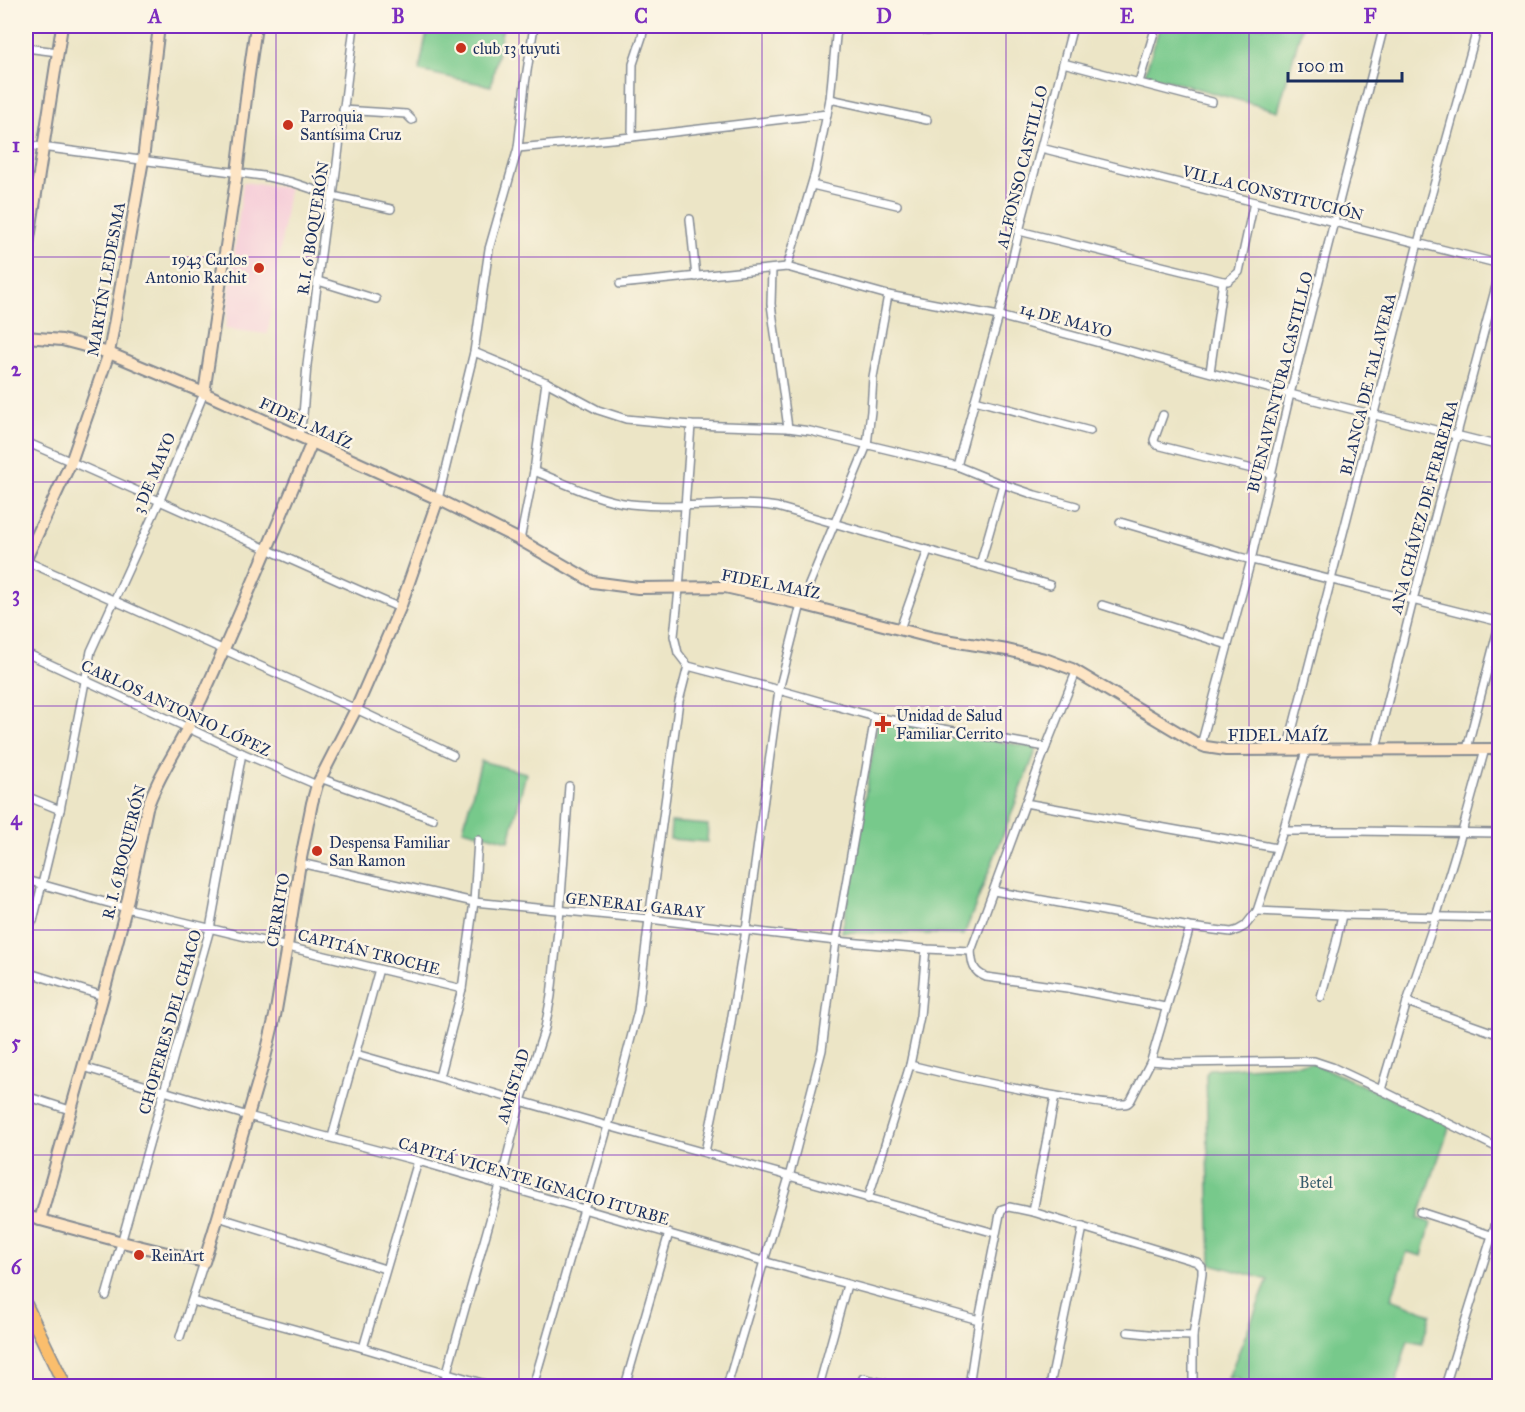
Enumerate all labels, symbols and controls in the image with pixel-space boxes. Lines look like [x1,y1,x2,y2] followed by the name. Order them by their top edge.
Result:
[146,4,162,28] text: A
[391,4,405,28] text: B
[634,4,648,28] text: C
[876,4,892,28] text: D
[1120,4,1135,28] text: E
[1363,4,1377,28] text: F
[473,39,561,58] place label: club 13 tuyuti
[454,41,468,55] marker: club 13 tuyuti
[1288,45,1402,83] scale bar
[1297,55,1344,77] text: 100 m
[992,83,1052,252] street label: ALFONSO CASTILLO
[300,107,402,144] place label: Parroquia Santísima Cruz
[281,118,295,132] marker: Parroquia Santísima Cruz
[12,133,20,157] text: 1
[291,159,333,296] street label: R.I. 6 BOQUERÓN
[1179,159,1367,225] street label: VILLA CONSTITUCIÓN
[81,200,129,358] street label: MARTÍN LEDESMA
[145,250,247,287] place label: 1943 Carlos Antonio Rachit
[252,261,266,275] marker: 1943 Carlos Antonio Rachit
[1243,269,1317,495] street label: BUENAVENTURA CASTILLO
[1336,291,1400,477] street label: BLANCA DE TALAVERA
[1018,299,1114,341] street label: 14 DE MAYO
[11,357,22,381] text: 2
[256,391,356,453] street label: FIDEL MAÍZ
[1385,397,1462,617] street label: ANA CHÁVEZ DE FERREIRA
[128,430,180,516] street label: 3 DE MAYO
[720,563,823,603] street label: FIDEL MAÍZ
[12,582,20,607] text: 3
[78,654,275,760] street label: CARLOS ANTONIO LÓPEZ
[896,706,1003,743] place label: Unidad de Salud Familiar Cerrito
[874,715,892,733] marker: Unidad de Salud Familiar Cerrito
[1228,724,1328,745] street label: FIDEL MAÍZ
[96,782,150,921] street label: R. I. 6 BOQUERÓN
[10,806,22,831] text: 4
[329,833,450,870] place label: Despensa Familiar San Ramon
[310,844,324,858] marker: Despensa Familiar San Ramon
[263,872,293,948] street label: CERRITO
[565,888,706,922] street label: GENERAL GARAY
[296,924,443,979] street label: CAPITÁN TROCHE
[135,927,205,1117] street label: CHOFERES DEL CHACO
[11,1030,21,1054] text: 5
[492,1046,533,1127] street label: AMISTAD
[396,1132,672,1229] street label: CAPITÁ VICENTE IGNACIO ITURBE
[1299,1173,1334,1192] park label: Betel
[151,1246,205,1265] place label: ReinArt
[132,1248,146,1262] marker: ReinArt
[11,1255,23,1279] text: 6

